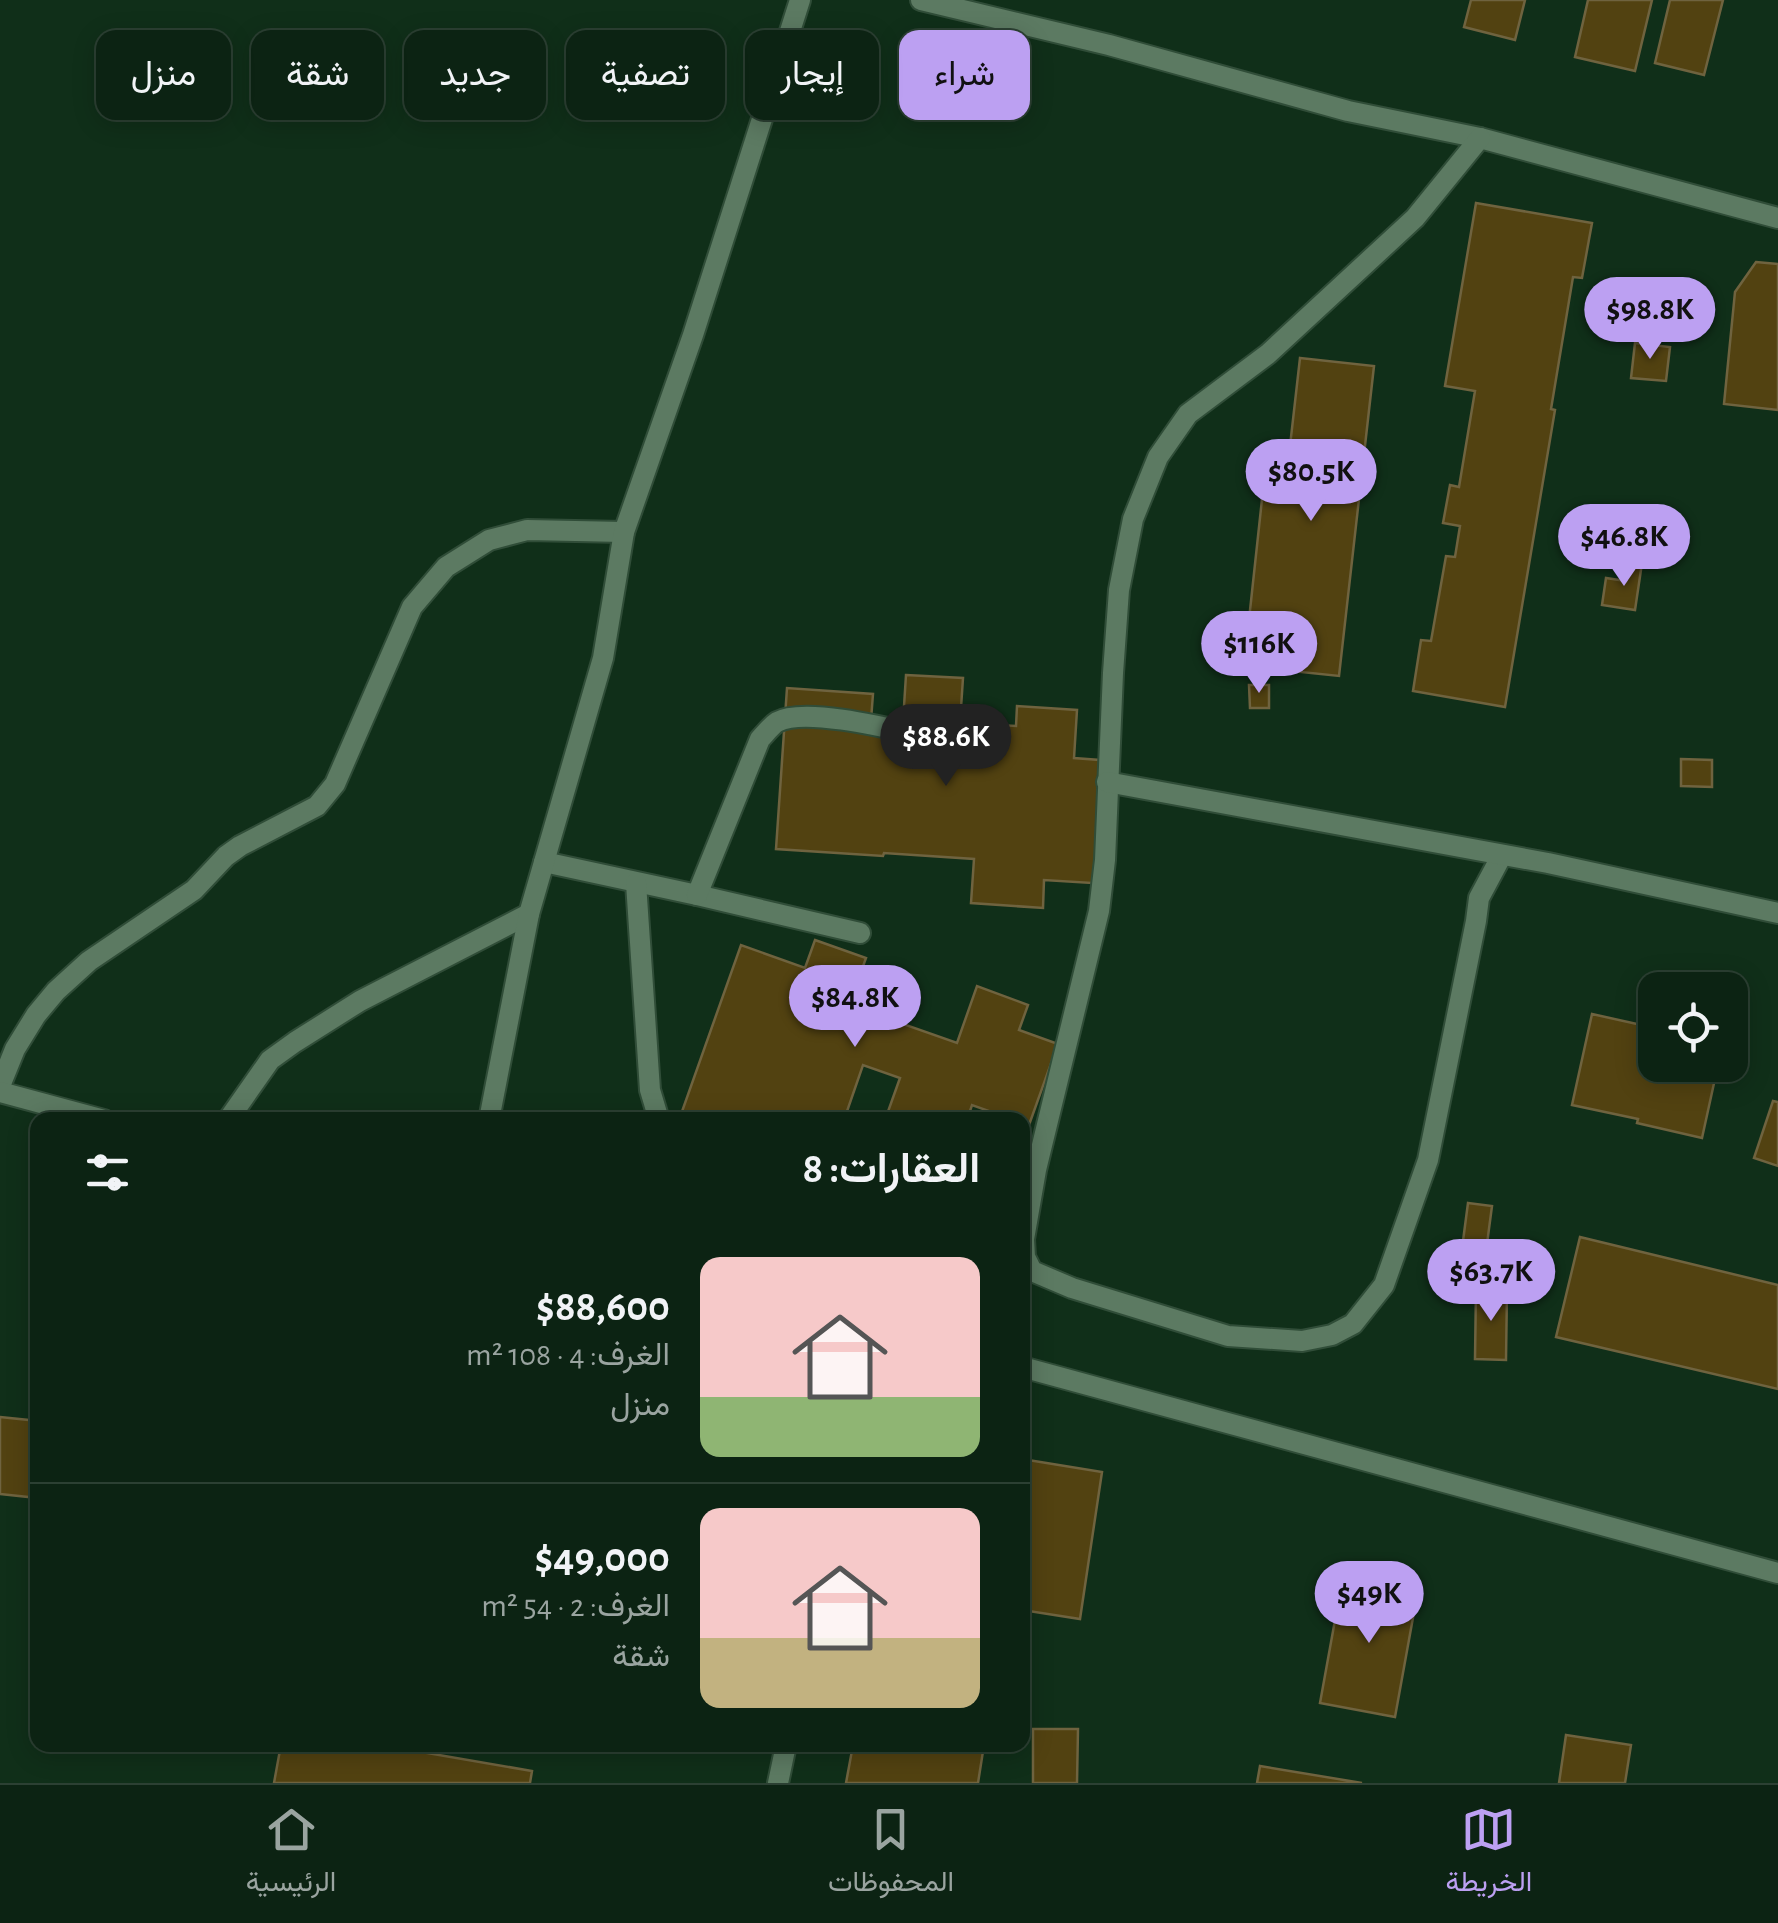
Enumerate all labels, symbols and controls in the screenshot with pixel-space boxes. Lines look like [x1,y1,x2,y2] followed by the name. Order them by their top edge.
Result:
[96,30,231,120] chip: منزل
[251,30,384,120] chip: شقة
[404,30,546,120] chip: جديد
[566,30,725,120] chip: تصفية
[745,30,879,120] chip: إيجار
[899,30,1030,120] chip: شراء
[1569,277,1731,362] pin: $98.8K
[1606,293,1694,325] text: $98.8K
[1230,439,1392,524] pin: $80.5K
[1268,455,1354,487] text: $80.5K
[1543,504,1705,589] pin: $46.8K
[1580,520,1668,552] text: $46.8K
[1189,611,1329,696] pin: $116K
[1223,627,1295,659] text: $116K
[865,704,1027,789] pin: $88.6K
[902,720,990,752] text: $88.6K
[774,965,936,1050] pin: $84.8K
[1638,972,1748,1082] map controls
[1638,972,1748,1082] button: locate
[811,981,899,1013] text: $84.8K
[80,1145,135,1200] icon: filters
[803,1148,980,1190] text: العقارات: 8
[1410,1239,1572,1324] pin: $63.7K
[1449,1255,1533,1287] text: $63.7K
[536,1286,670,1328] text: $88,600
[780,1297,900,1417] icon: home
[466,1339,670,1371] text: الغرف: 4 · 108 m²
[610,1389,670,1421] text: منزل
[534,1537,670,1579] text: $49,000
[780,1548,900,1668] icon: home
[1310,1561,1428,1646] pin: $49K
[1337,1577,1401,1609] text: $49K
[481,1590,670,1622] text: الغرف: 2 · 54 m²
[612,1640,670,1672] text: شقة
[246,1802,336,1906] tab: الرئيسية
[828,1802,954,1906] tab: المحفوظات
[1446,1802,1532,1906] tab: الخريطة

